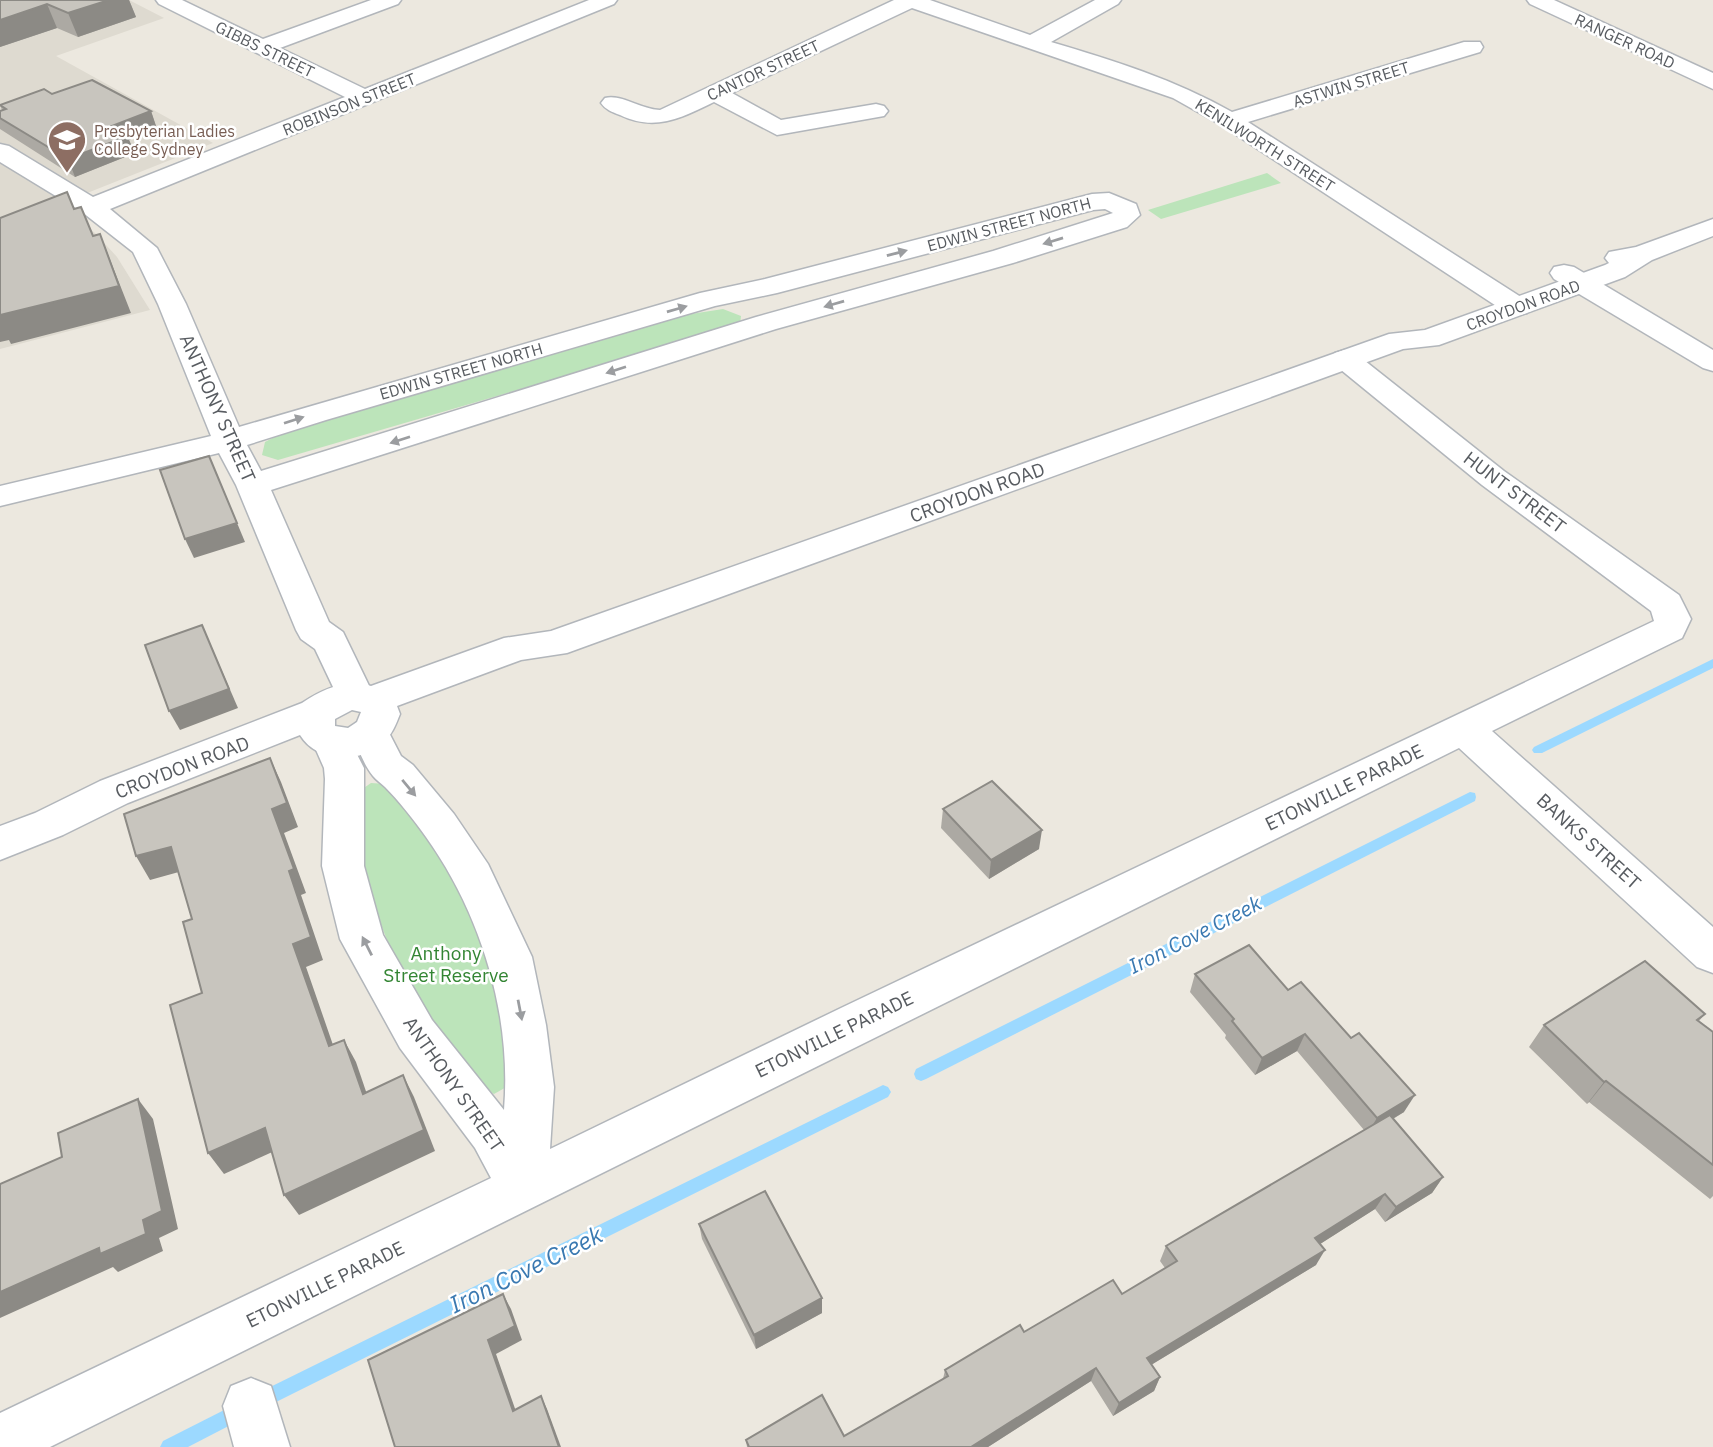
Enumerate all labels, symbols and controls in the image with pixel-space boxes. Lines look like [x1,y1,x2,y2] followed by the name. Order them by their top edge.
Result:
[1572,9,1678,73] street label: RANGER ROAD
[212,16,318,82] street label: GIBBS STREET
[704,35,822,105] street label: CANTOR STREET
[1290,57,1412,111] street label: ASTWIN STREET
[280,68,418,140] street label: ROBINSON STREET
[1192,94,1338,196] street label: KENILWORTH STREET
[46,119,88,174] school or university icon: Presbyterian Ladies College Sydney
[94,121,235,159] place label: Presbyterian Ladies College Sydney
[925,192,1093,256] street label: EDWIN STREET NORTH
[1042,236,1063,247] one-way arrow
[886,247,908,258] one-way arrow
[1463,275,1583,335] street label: CROYDON ROAD
[823,299,844,309] one-way arrow
[666,303,687,313] one-way arrow
[175,330,261,486] street label: ANTHONY STREET
[377,338,545,404] street label: EDWIN STREET NORTH
[606,366,627,376] one-way arrow
[283,415,304,425] one-way arrow
[389,435,410,445] one-way arrow
[1459,446,1571,538] street label: HUNT STREET
[906,456,1048,528] street label: CROYDON ROAD
[111,730,253,804] street label: CROYDON ROAD
[1261,738,1427,836] street label: ETONVILLE PARADE
[401,779,416,796] one-way arrow
[1532,788,1646,894] street label: BANKS STREET
[1123,888,1267,980] water label: Iron Cove Creek
[361,937,373,956] one-way arrow
[383,941,509,987] park label: Anthony Street Reserve
[751,985,917,1083] street label: ETONVILLE PARADE
[515,999,526,1021] one-way arrow
[398,1012,510,1156] street label: ANTHONY STREET
[444,1218,608,1320] water label: Iron Cove Creek
[242,1235,408,1333] street label: ETONVILLE PARADE

